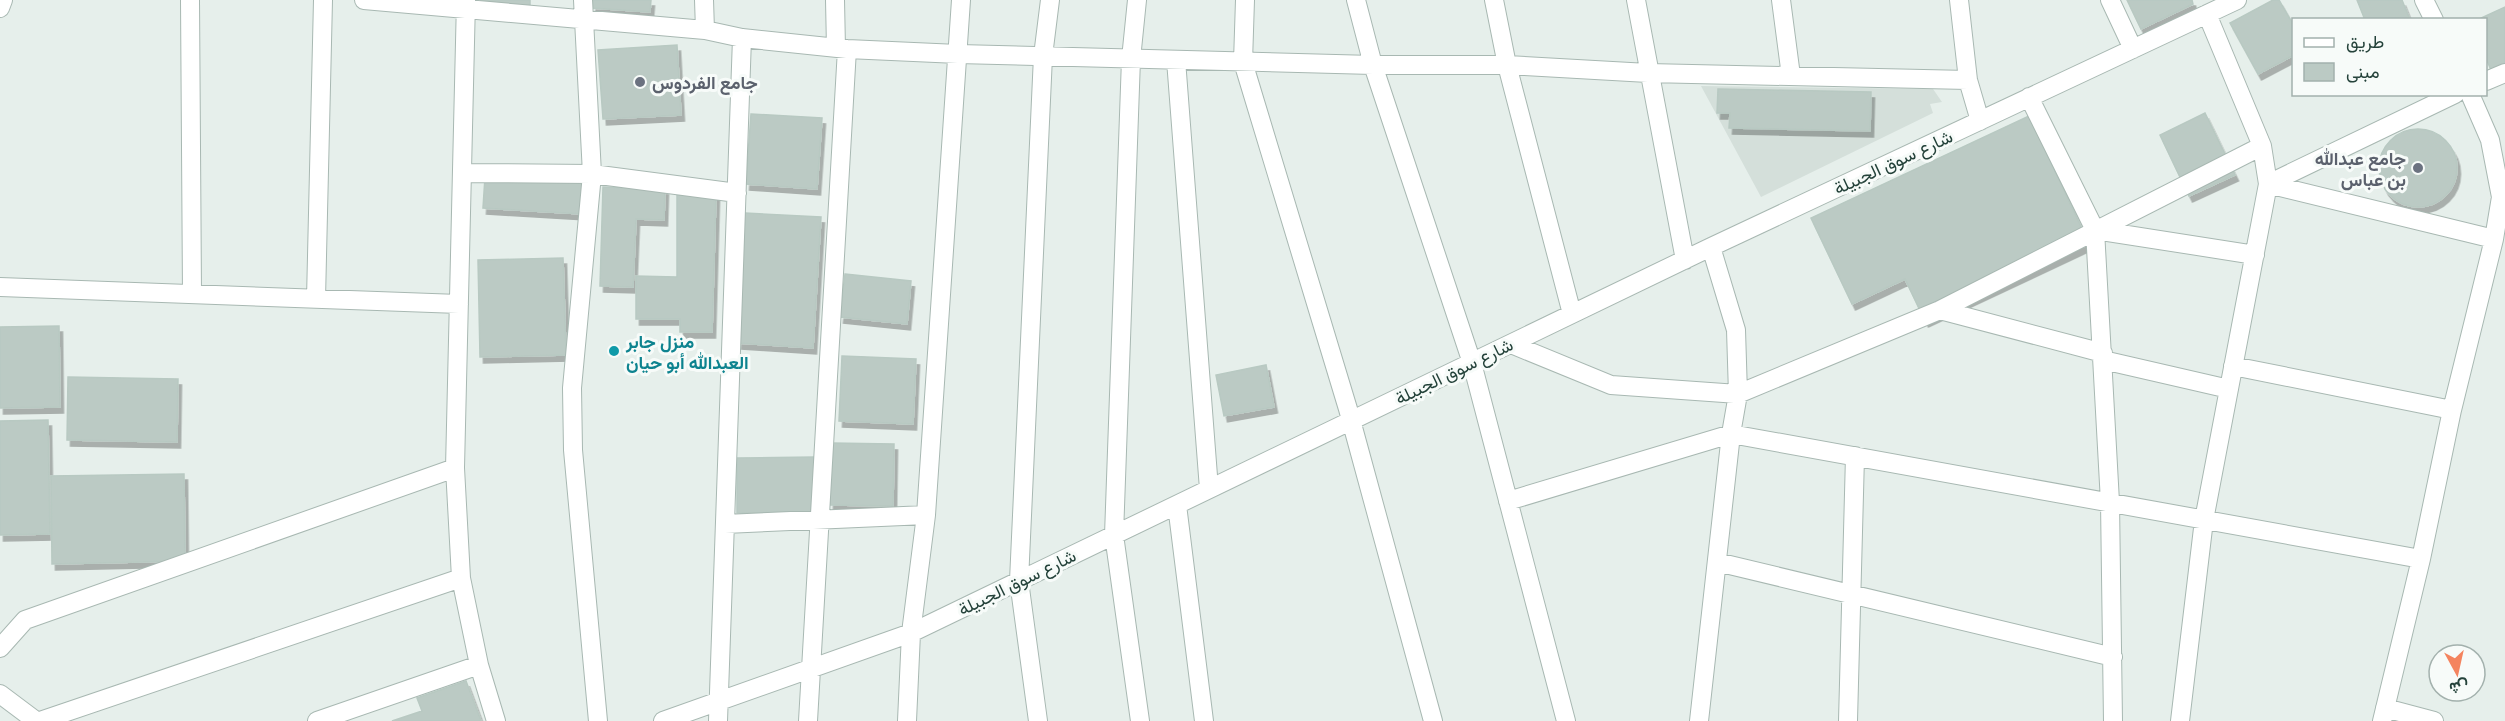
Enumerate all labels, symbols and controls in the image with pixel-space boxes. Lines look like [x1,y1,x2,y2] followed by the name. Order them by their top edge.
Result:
[2292,18,2487,96] legend
[2346,29,2384,54] text: طريق
[2346,59,2380,84] text: مبنى
[652,70,758,95] place label: جامع الفردوس
[633,75,647,89] marker: جامع الفردوس
[1829,124,1957,200] street label: شارع سوق الجبيلة
[2315,146,2406,192] place label: جامع عبدالله بن عباس
[2411,161,2425,175] marker: جامع عبدالله بن عباس
[625,329,749,375] place label: منزل جابر العبدالله أبو حيان
[1391,332,1517,410] street label: شارع سوق الجبيلة
[607,344,621,358] marker: منزل جابر العبدالله أبو حيان
[954,543,1080,621] street label: شارع سوق الجبيلة
[2427,643,2487,703] north arrow
[2448,676,2470,700] text: ش

